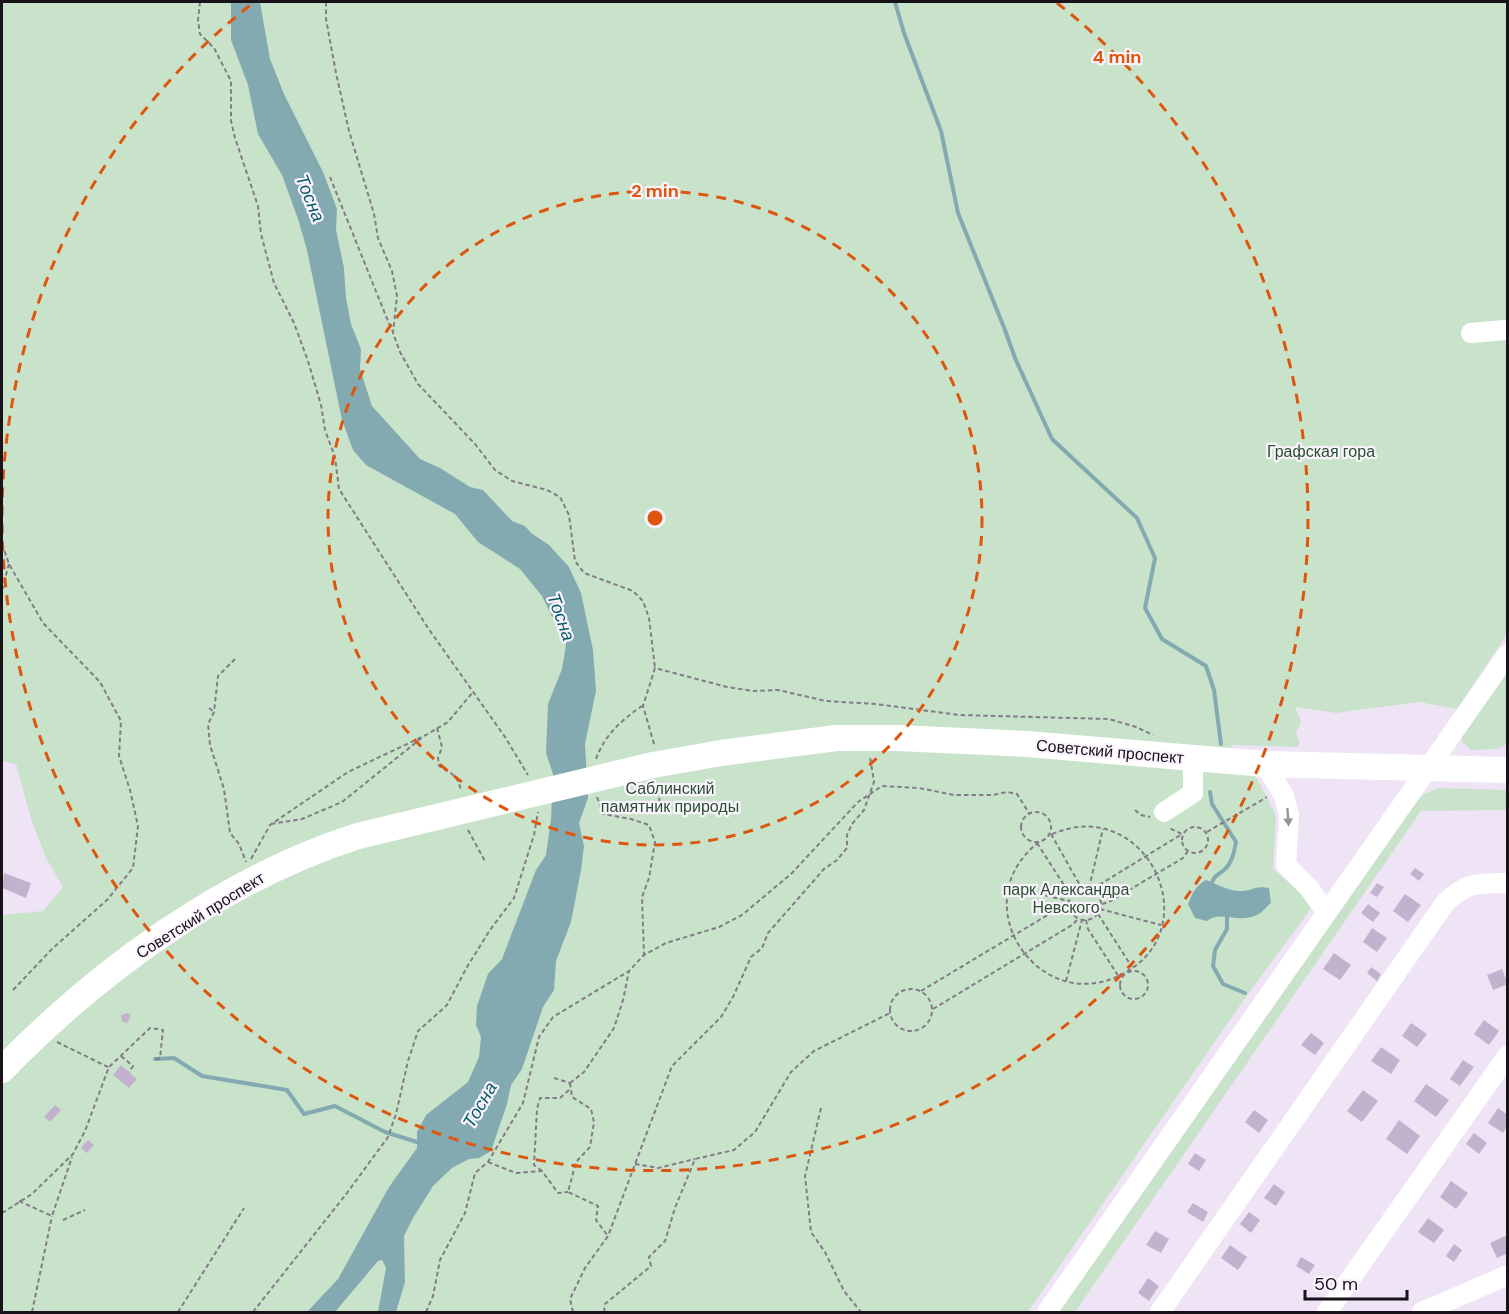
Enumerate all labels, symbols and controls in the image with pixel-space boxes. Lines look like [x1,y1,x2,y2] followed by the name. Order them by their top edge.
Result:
[1093,45,1141,69] text: 4 min
[290,171,330,225] water label: Тосна
[631,179,679,203] text: 2 min
[1267,441,1375,462] park label: Графская гора
[645,508,665,528] centre of rings
[541,590,581,644] water label: Тосна
[1035,735,1185,768] street label: Советский проспект
[601,778,739,817] park label: Саблинский памятник природы
[1283,808,1292,827] one-way arrow
[132,867,269,964] street label: Советский проспект
[1003,879,1129,918] park label: парк Александра Невского
[457,1078,503,1132] water label: Тосна
[1305,1263,1407,1301] scale bar
[1314,1272,1358,1296] text: 50 m

